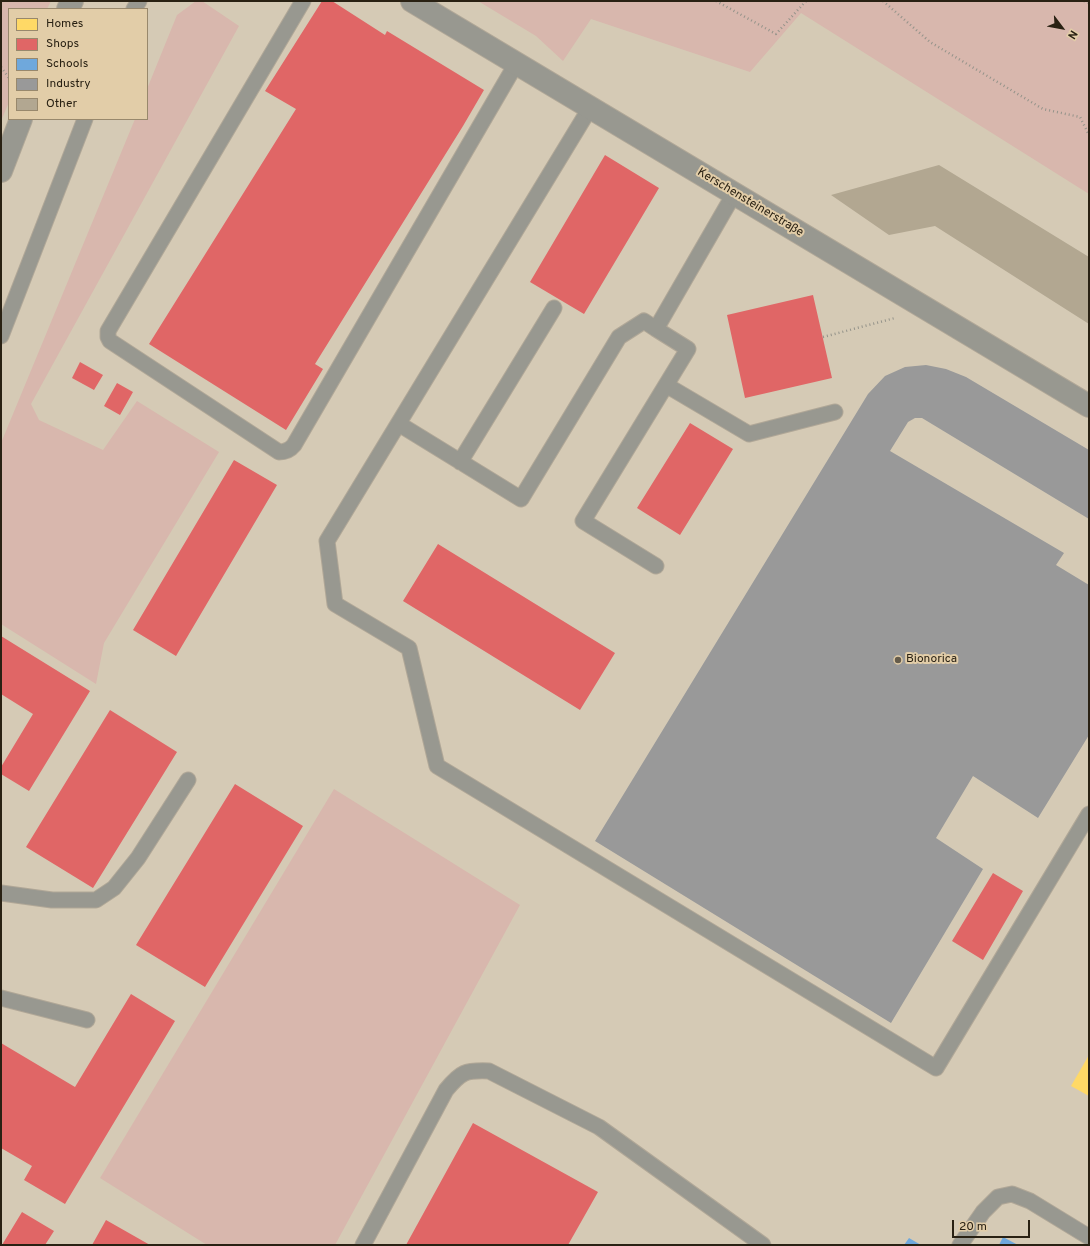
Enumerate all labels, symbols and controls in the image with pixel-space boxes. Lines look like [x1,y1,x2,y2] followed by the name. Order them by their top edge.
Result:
[8,8,148,120] legend
[1042,8,1082,48] north arrow
[46,16,83,32] text: Homes
[1064,27,1080,41] text: N
[46,36,79,52] text: Shops
[46,56,88,72] text: Schools
[46,76,91,92] text: Industry
[46,96,77,112] text: Other
[694,166,806,240] street label: Kerschensteinerstraße
[906,653,957,667] place label: Bionorica
[893,655,903,665] marker: Bionorica
[954,1212,1032,1238] scale bar
[959,1219,987,1235] text: 20 m

